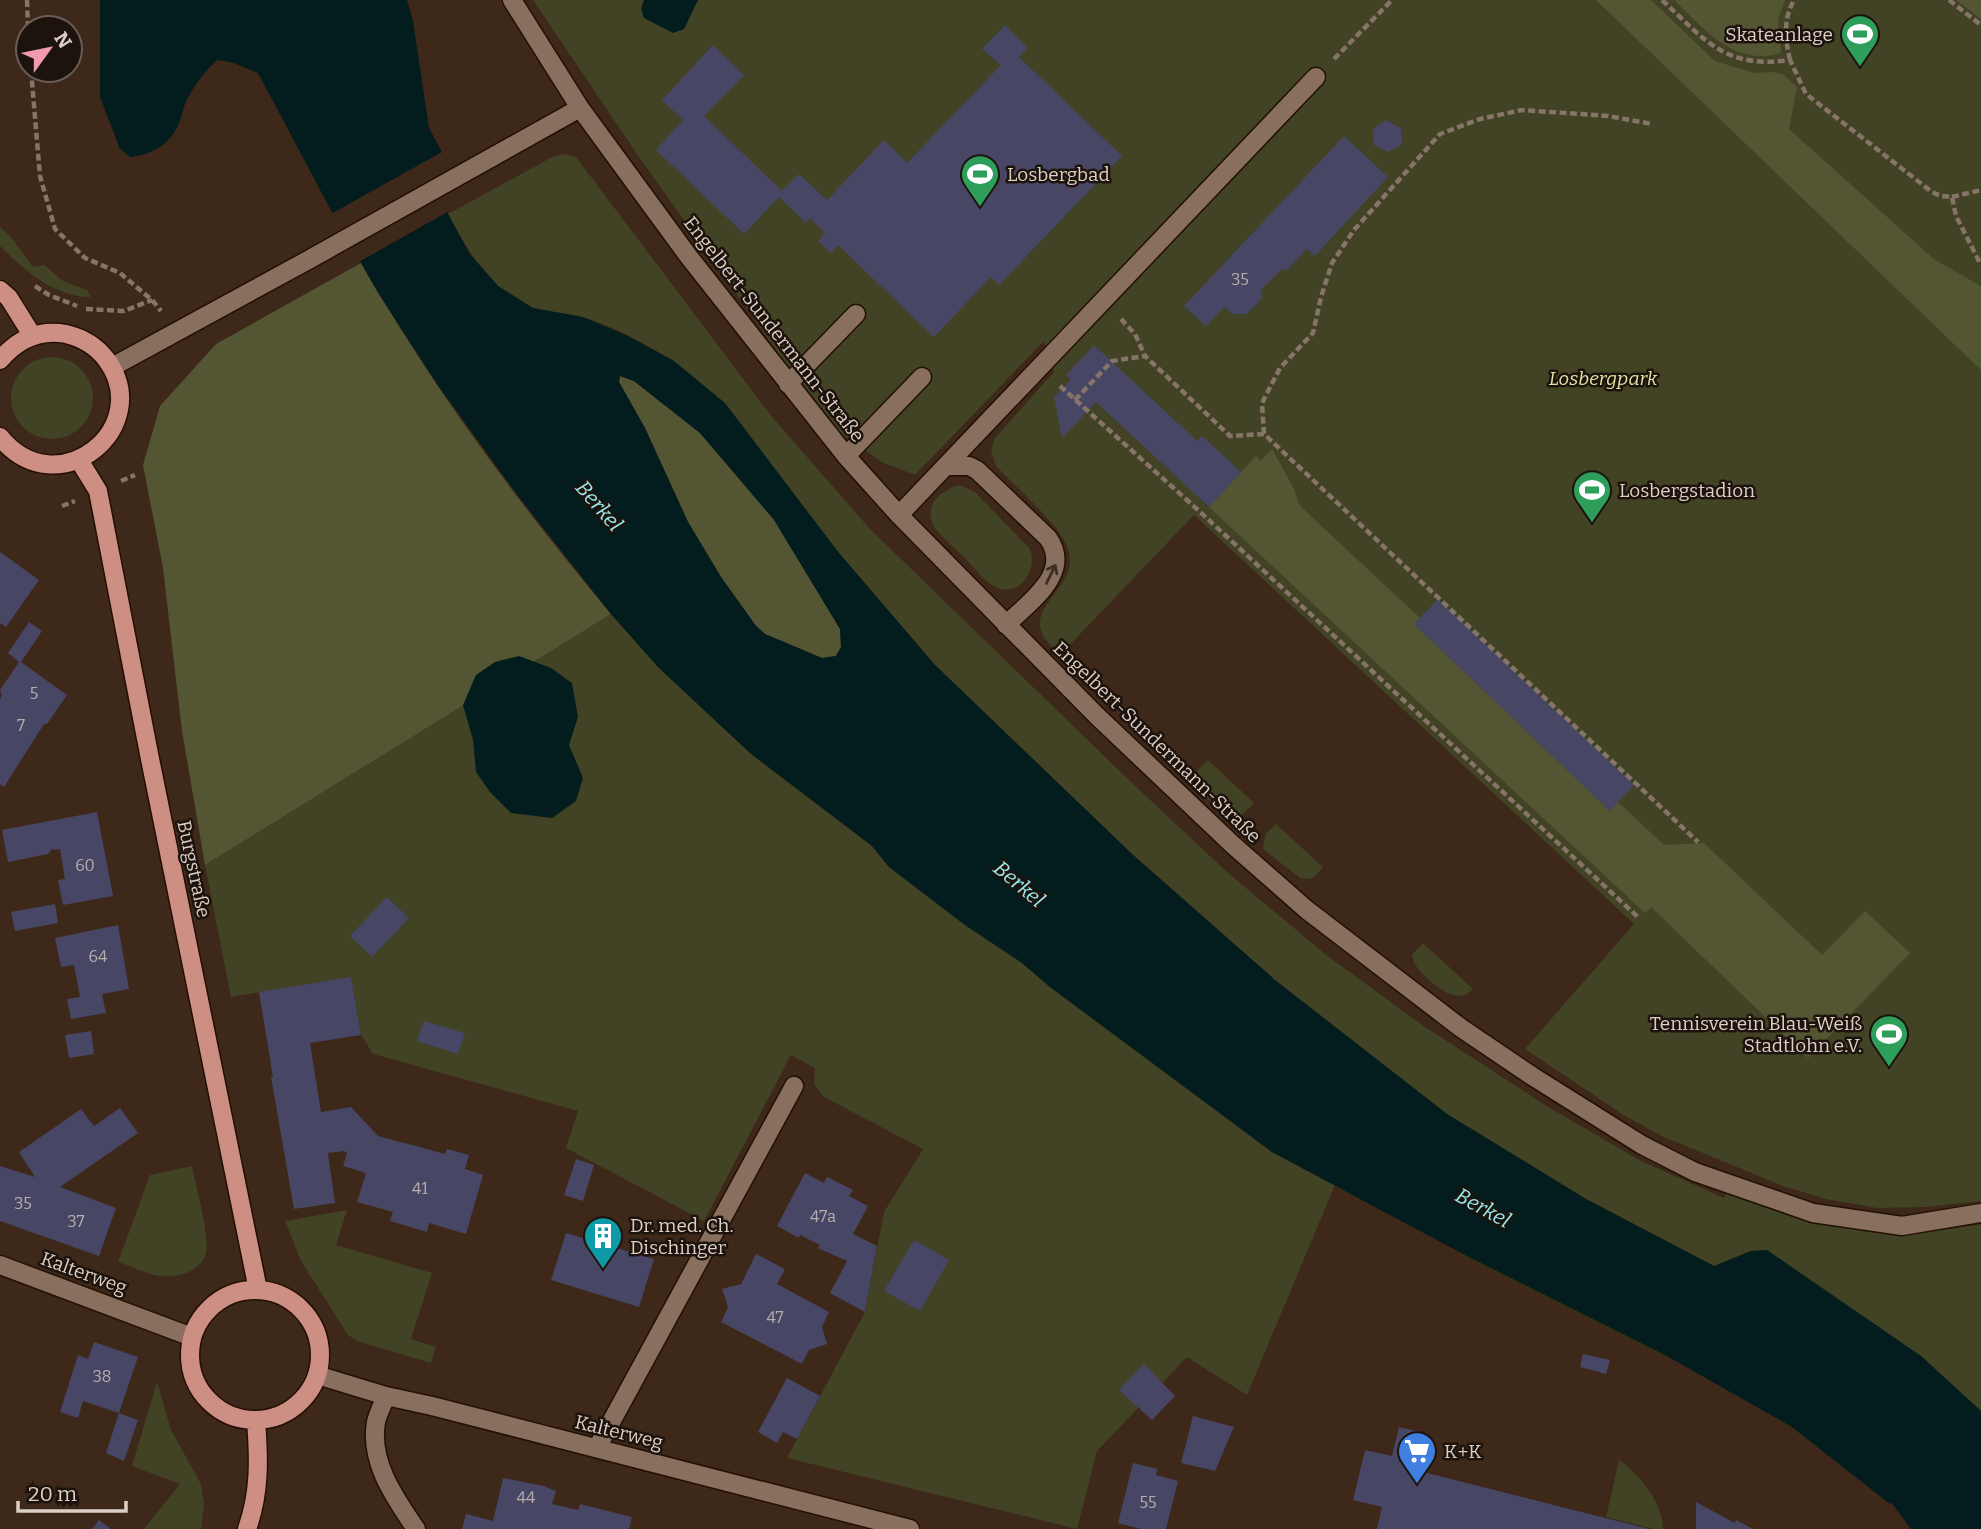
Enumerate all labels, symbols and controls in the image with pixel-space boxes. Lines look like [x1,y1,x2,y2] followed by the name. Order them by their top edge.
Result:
[1839,13,1881,68] sports icon: Skateanlage
[14,14,84,84] north arrow
[1725,23,1833,46] place label: Skateanlage
[49,28,77,53] text: N
[959,153,1001,208] sports icon: Losbergbad
[1007,163,1110,186] place label: Losbergbad
[679,212,869,446] street label: Engelbert-Sundermann-Straße
[1231,270,1249,289] house number: 35
[1549,367,1658,390] park label: Losbergpark
[1571,469,1613,524] sports icon: Losbergstadion
[570,475,628,537] water label: Berkel
[1619,479,1755,502] place label: Losbergstadion
[1045,564,1058,585] one-way arrow
[1048,636,1266,848] street label: Engelbert-Sundermann-Straße
[30,684,38,703] house number: 5
[17,716,25,735] house number: 7
[172,818,216,920] street label: Burgstraße
[988,855,1050,913] water label: Berkel
[75,856,95,875] house number: 60
[89,947,108,966] house number: 64
[1650,1012,1863,1057] place label: Tennisverein Blau-Weiß Stadtlohn e.V.
[1868,1013,1910,1068] sports icon: Tennisverein Blau-Weiß Stadtlohn e.V.
[412,1179,428,1198] house number: 41
[1451,1182,1515,1234] water label: Berkel
[14,1194,32,1213] house number: 35
[810,1207,836,1226] house number: 47a
[67,1212,85,1231] house number: 37
[630,1214,734,1259] place label: Dr. med. Ch. Dischinger
[582,1215,624,1270] building icon: Dr. med. Ch. Dischinger
[38,1247,131,1299] street label: Kalterweg
[766,1308,784,1327] house number: 47
[93,1367,111,1386] house number: 38
[573,1410,666,1454] street label: Kalterweg
[1396,1430,1438,1485] supermarket icon: K+K
[1444,1440,1482,1463] place label: K+K
[18,1470,126,1514] scale bar
[28,1481,77,1507] text: 20 m
[517,1488,536,1507] house number: 44
[1139,1493,1157,1512] house number: 55

